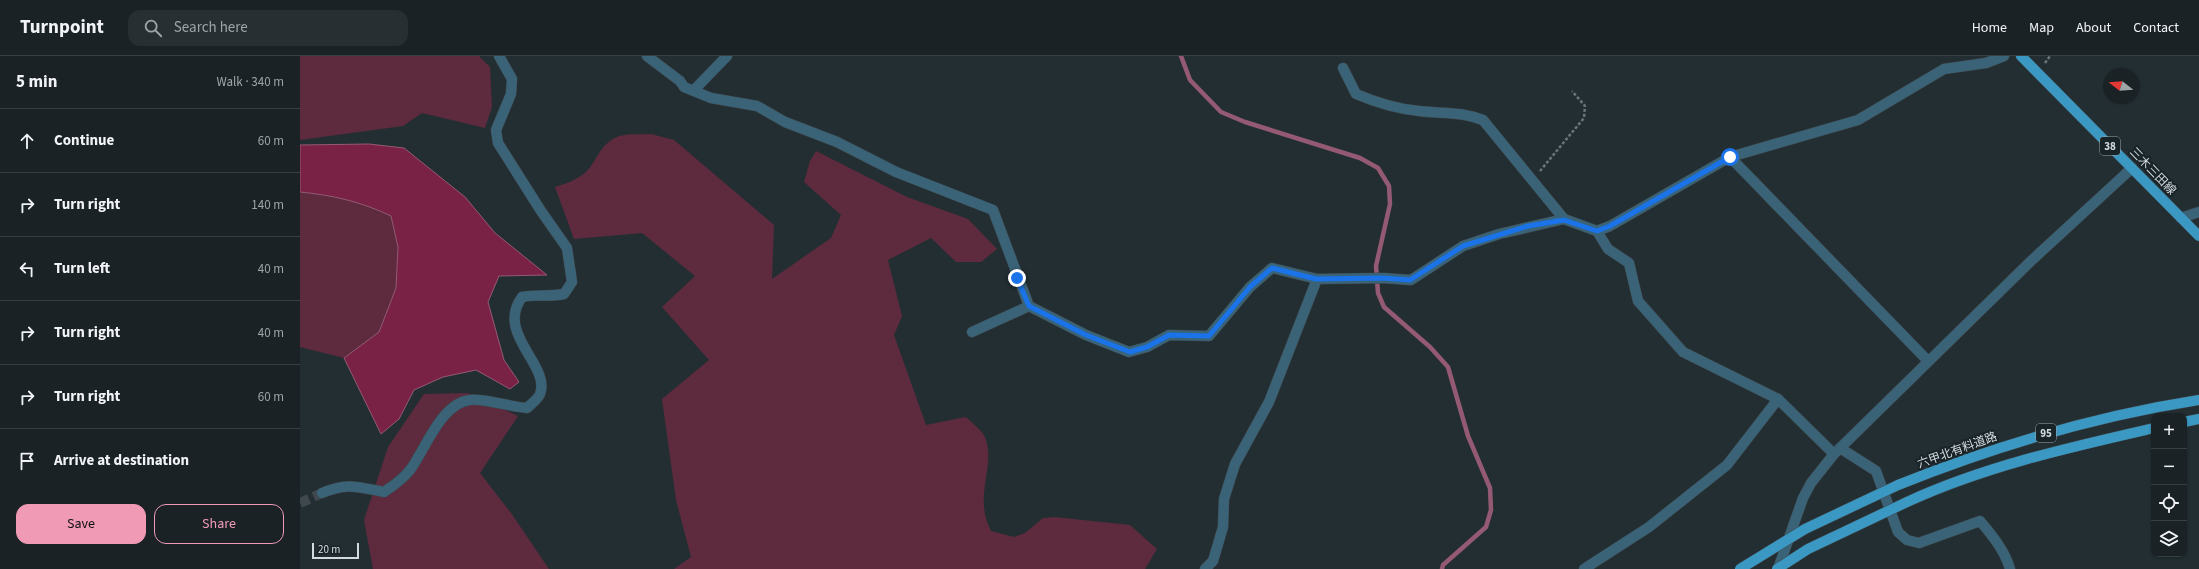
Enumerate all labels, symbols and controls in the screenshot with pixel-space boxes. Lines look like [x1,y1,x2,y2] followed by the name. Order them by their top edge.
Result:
[128,10,408,46] search box
[20,14,104,41] text: Turnpoint
[142,17,164,39] icon: search
[174,17,248,38] text: Search here
[1972,18,2007,38] text: Home
[2029,18,2054,38] text: Map
[2076,18,2111,38] text: About
[2133,18,2179,38] text: Contact
[2103,68,2139,104] north arrow
[16,70,57,94] text: 5 min
[216,73,284,91] text: Walk · 340 m
[16,130,38,152] icon: ahead
[54,130,114,151] text: Continue
[258,132,284,150] text: 60 m
[2100,137,2120,155] road number: 38
[2126,144,2180,199] street label: 三木三田線
[1721,148,1739,166] route start
[16,194,38,216] icon: right
[54,194,120,215] text: Turn right
[251,196,284,214] text: 140 m
[16,258,38,280] icon: left
[54,258,110,279] text: Turn left
[258,260,284,278] text: 40 m
[1008,269,1026,287] route end
[16,322,38,344] icon: right
[54,322,120,343] text: Turn right
[258,324,284,342] text: 40 m
[16,386,38,408] icon: right
[54,386,120,407] text: Turn right
[258,388,284,406] text: 60 m
[2151,413,2187,557] map controls
[2151,413,2187,449] button: +
[2036,424,2056,442] road number: 95
[1915,428,2000,473] street label: 六甲北有料道路
[2151,449,2187,485] button: −
[16,450,38,472] icon: arrive
[54,450,189,471] text: Arrive at destination
[2151,485,2187,521] button: locate
[16,504,146,544] button: Save
[154,504,284,544] button: Share
[2151,521,2187,557] button: layers
[312,541,359,560] scale bar
[318,542,340,557] text: 20 m

